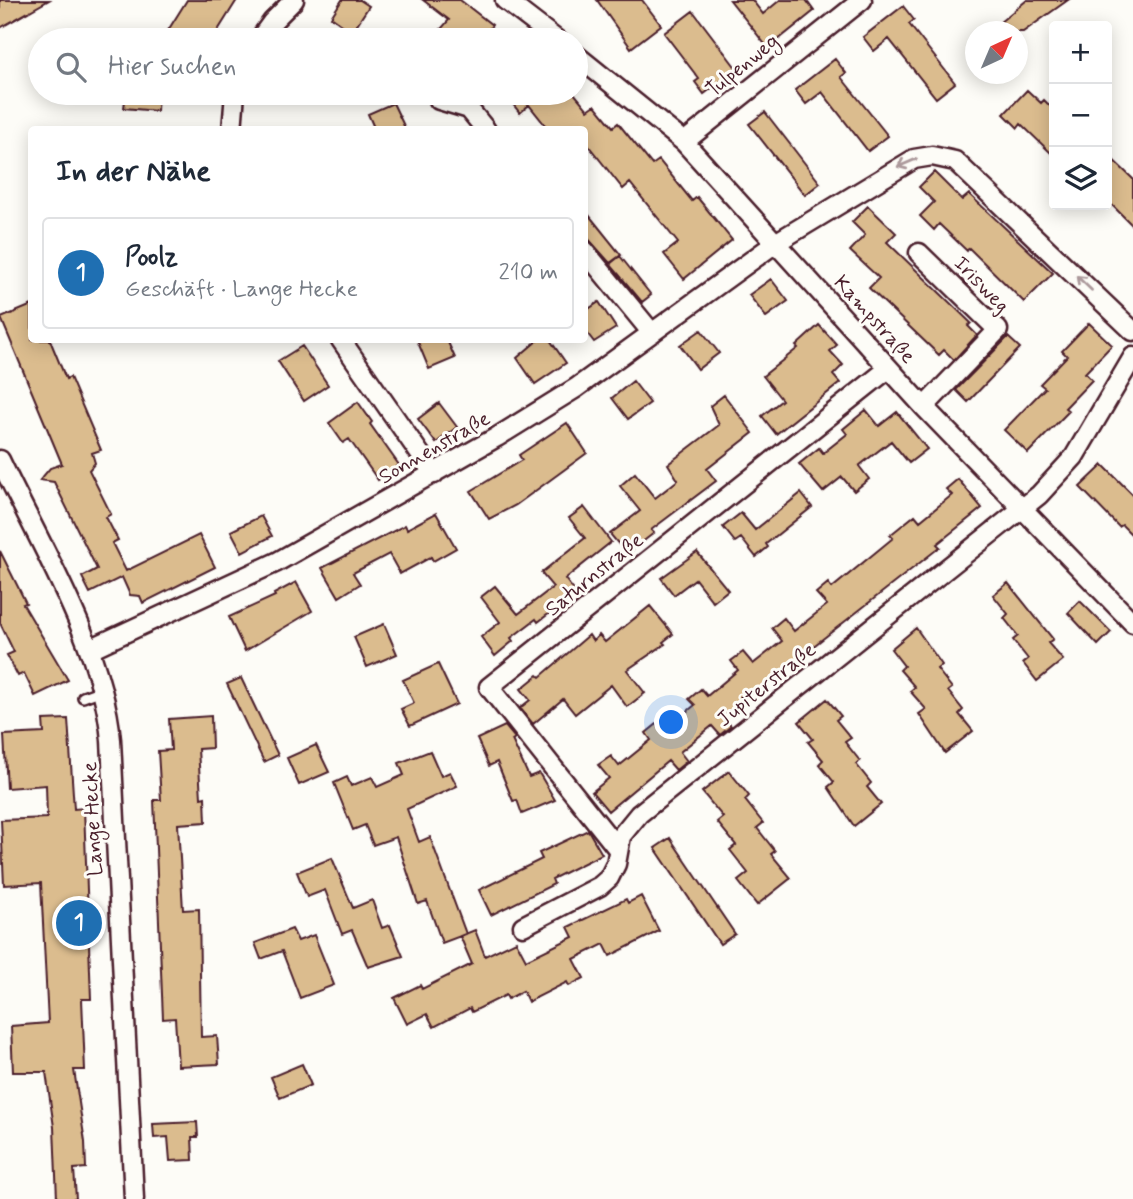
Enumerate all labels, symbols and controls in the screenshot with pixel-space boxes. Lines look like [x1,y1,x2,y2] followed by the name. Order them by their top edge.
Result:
[965,21,1028,84] north arrow
[1049,21,1112,210] map controls
[1049,21,1112,84] button: +
[28,28,588,105] search box
[700,28,786,105] street label: Tulpenweg
[52,48,90,86] icon: search
[108,50,236,84] text: Hier suchen
[1049,84,1112,147] button: −
[1049,147,1112,210] button: layers
[56,152,211,191] text: In der Nähe
[897,157,918,170] one-way arrow
[125,241,178,275] text: Poolz
[947,250,1015,319] street label: Irisweg
[76,258,86,288] text: 1
[498,258,558,288] text: 210 m
[827,269,921,370] street label: Kampstraße
[125,275,358,305] text: Geschäft · Lange Hecke
[1076,275,1093,292] one-way arrow
[374,405,495,491] street label: Sonnenstraße
[540,527,650,623] street label: Saturnstraße
[711,636,822,733] street label: Jupiterstraße
[654,705,688,739] your location
[76,761,111,877] street label: Lange Hecke
[56,897,102,949] pin: 1

